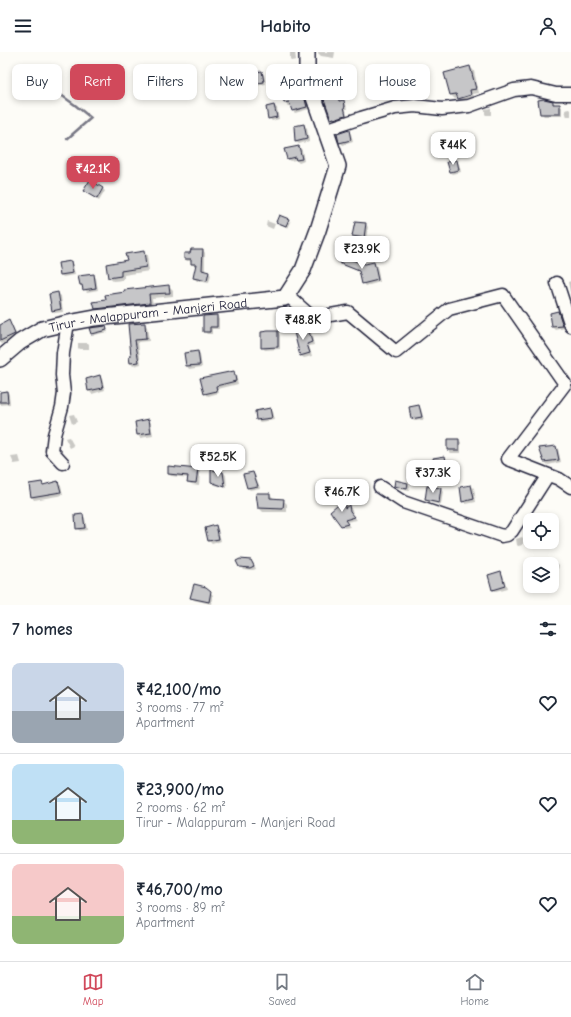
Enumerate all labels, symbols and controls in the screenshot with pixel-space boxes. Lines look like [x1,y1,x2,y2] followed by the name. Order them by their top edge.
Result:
[12,15,34,37] icon: menu
[537,15,559,37] icon: person
[260,16,311,37] text: Habito
[12,64,62,100] chip: Buy
[70,64,125,100] chip: Rent
[133,64,197,100] chip: Filters
[205,64,258,100] chip: New
[266,64,357,100] chip: Apartment
[365,64,430,100] chip: House
[429,132,477,166] pin: ₹44K
[440,137,466,152] text: ₹44K
[60,156,126,190] pin: ₹42.1K
[76,161,110,176] text: ₹42.1K
[329,236,395,270] pin: ₹23.9K
[344,241,380,256] text: ₹23.9K
[48,295,248,335] street label: Tirur - Malappuram - Manjeri Road
[270,307,336,341] pin: ₹48.8K
[285,312,321,327] text: ₹48.8K
[185,444,251,478] pin: ₹52.5K
[199,449,237,464] text: ₹52.5K
[400,460,466,494] pin: ₹37.3K
[415,465,451,480] text: ₹37.3K
[309,479,375,513] pin: ₹46.7K
[324,484,360,499] text: ₹46.7K
[523,513,559,593] map controls
[523,513,559,549] button: locate
[523,557,559,593] button: layers
[537,618,559,640] icon: filters
[12,620,73,639] text: 7 homes
[44,679,92,727] icon: home
[136,680,221,699] text: ₹42,100/mo
[537,692,559,714] icon: heart
[136,700,223,715] text: 3 rooms · 77 m²
[136,715,194,730] text: Apartment
[44,780,92,828] icon: home
[136,780,224,799] text: ₹23,900/mo
[537,793,559,815] icon: heart
[136,800,225,815] text: 2 rooms · 62 m²
[136,815,335,830] text: Tirur - Malappuram - Manjeri Road
[44,880,92,928] icon: home
[136,880,223,899] text: ₹46,700/mo
[537,893,559,915] icon: heart
[136,900,225,915] text: 3 rooms · 89 m²
[136,915,194,930] text: Apartment
[82,971,104,1008] tab: Map
[269,971,296,1008] tab: Saved
[460,971,489,1008] tab: Home

